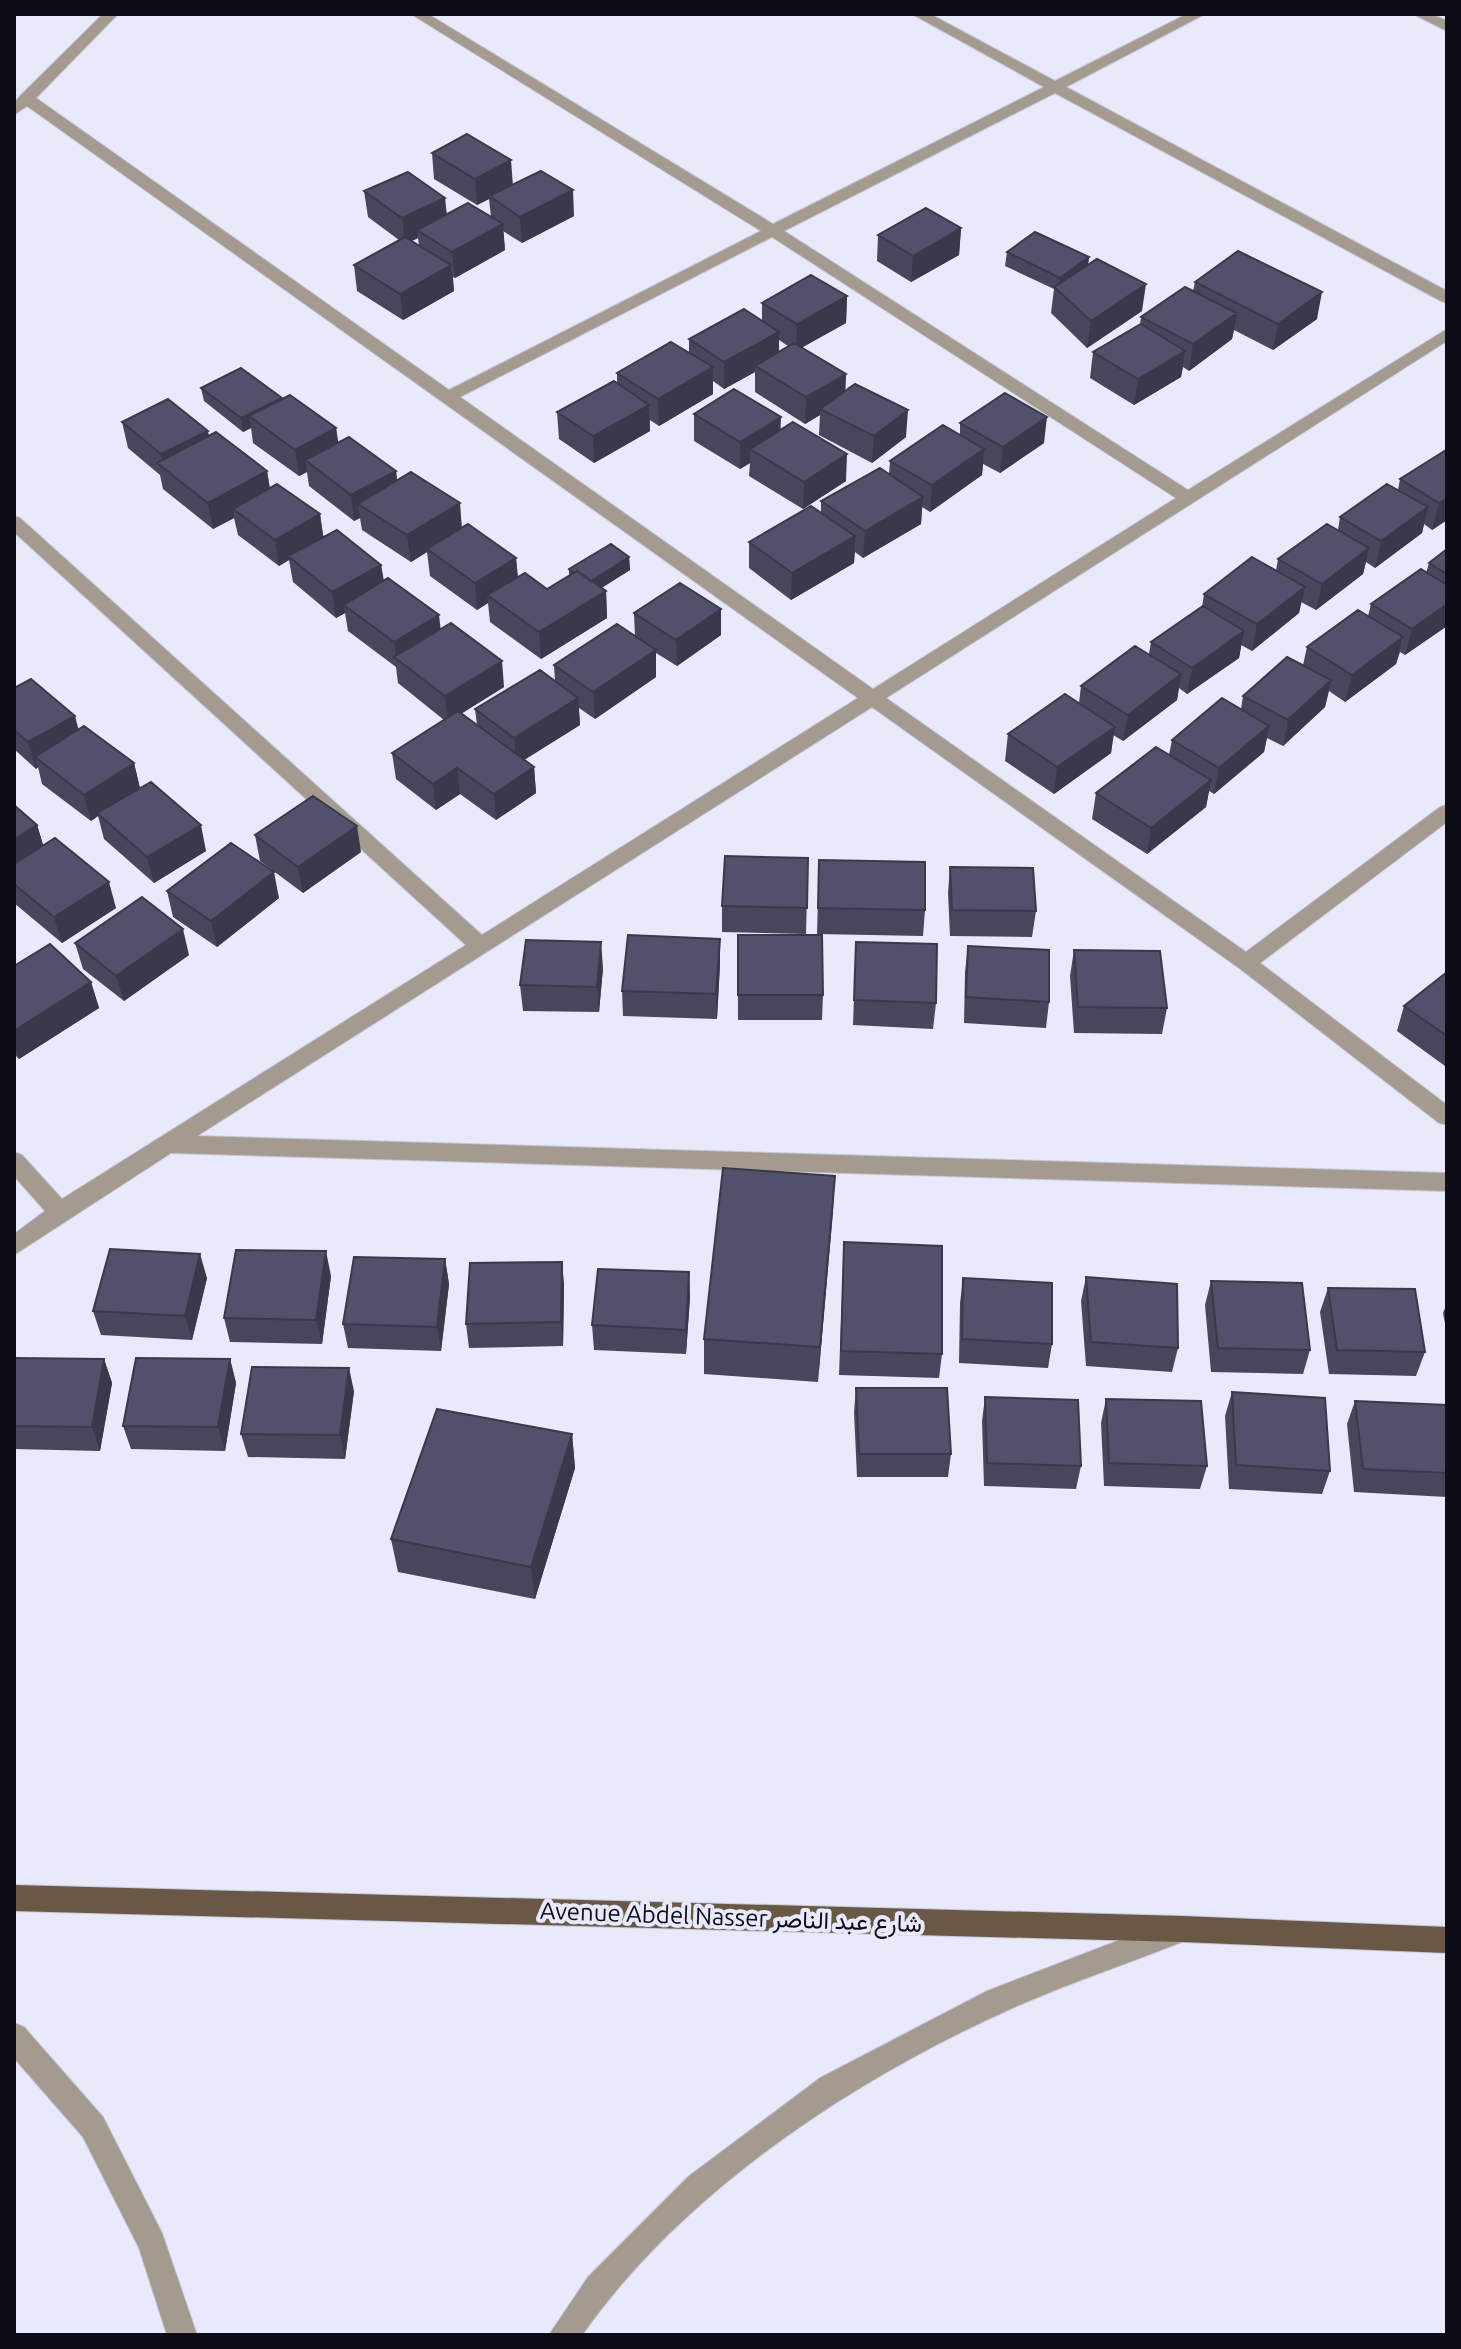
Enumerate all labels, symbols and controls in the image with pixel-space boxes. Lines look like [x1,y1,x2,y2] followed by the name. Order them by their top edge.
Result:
[539,1897,922,1940] street label: Avenue Abdel Nasser شارع عبد الناصر

